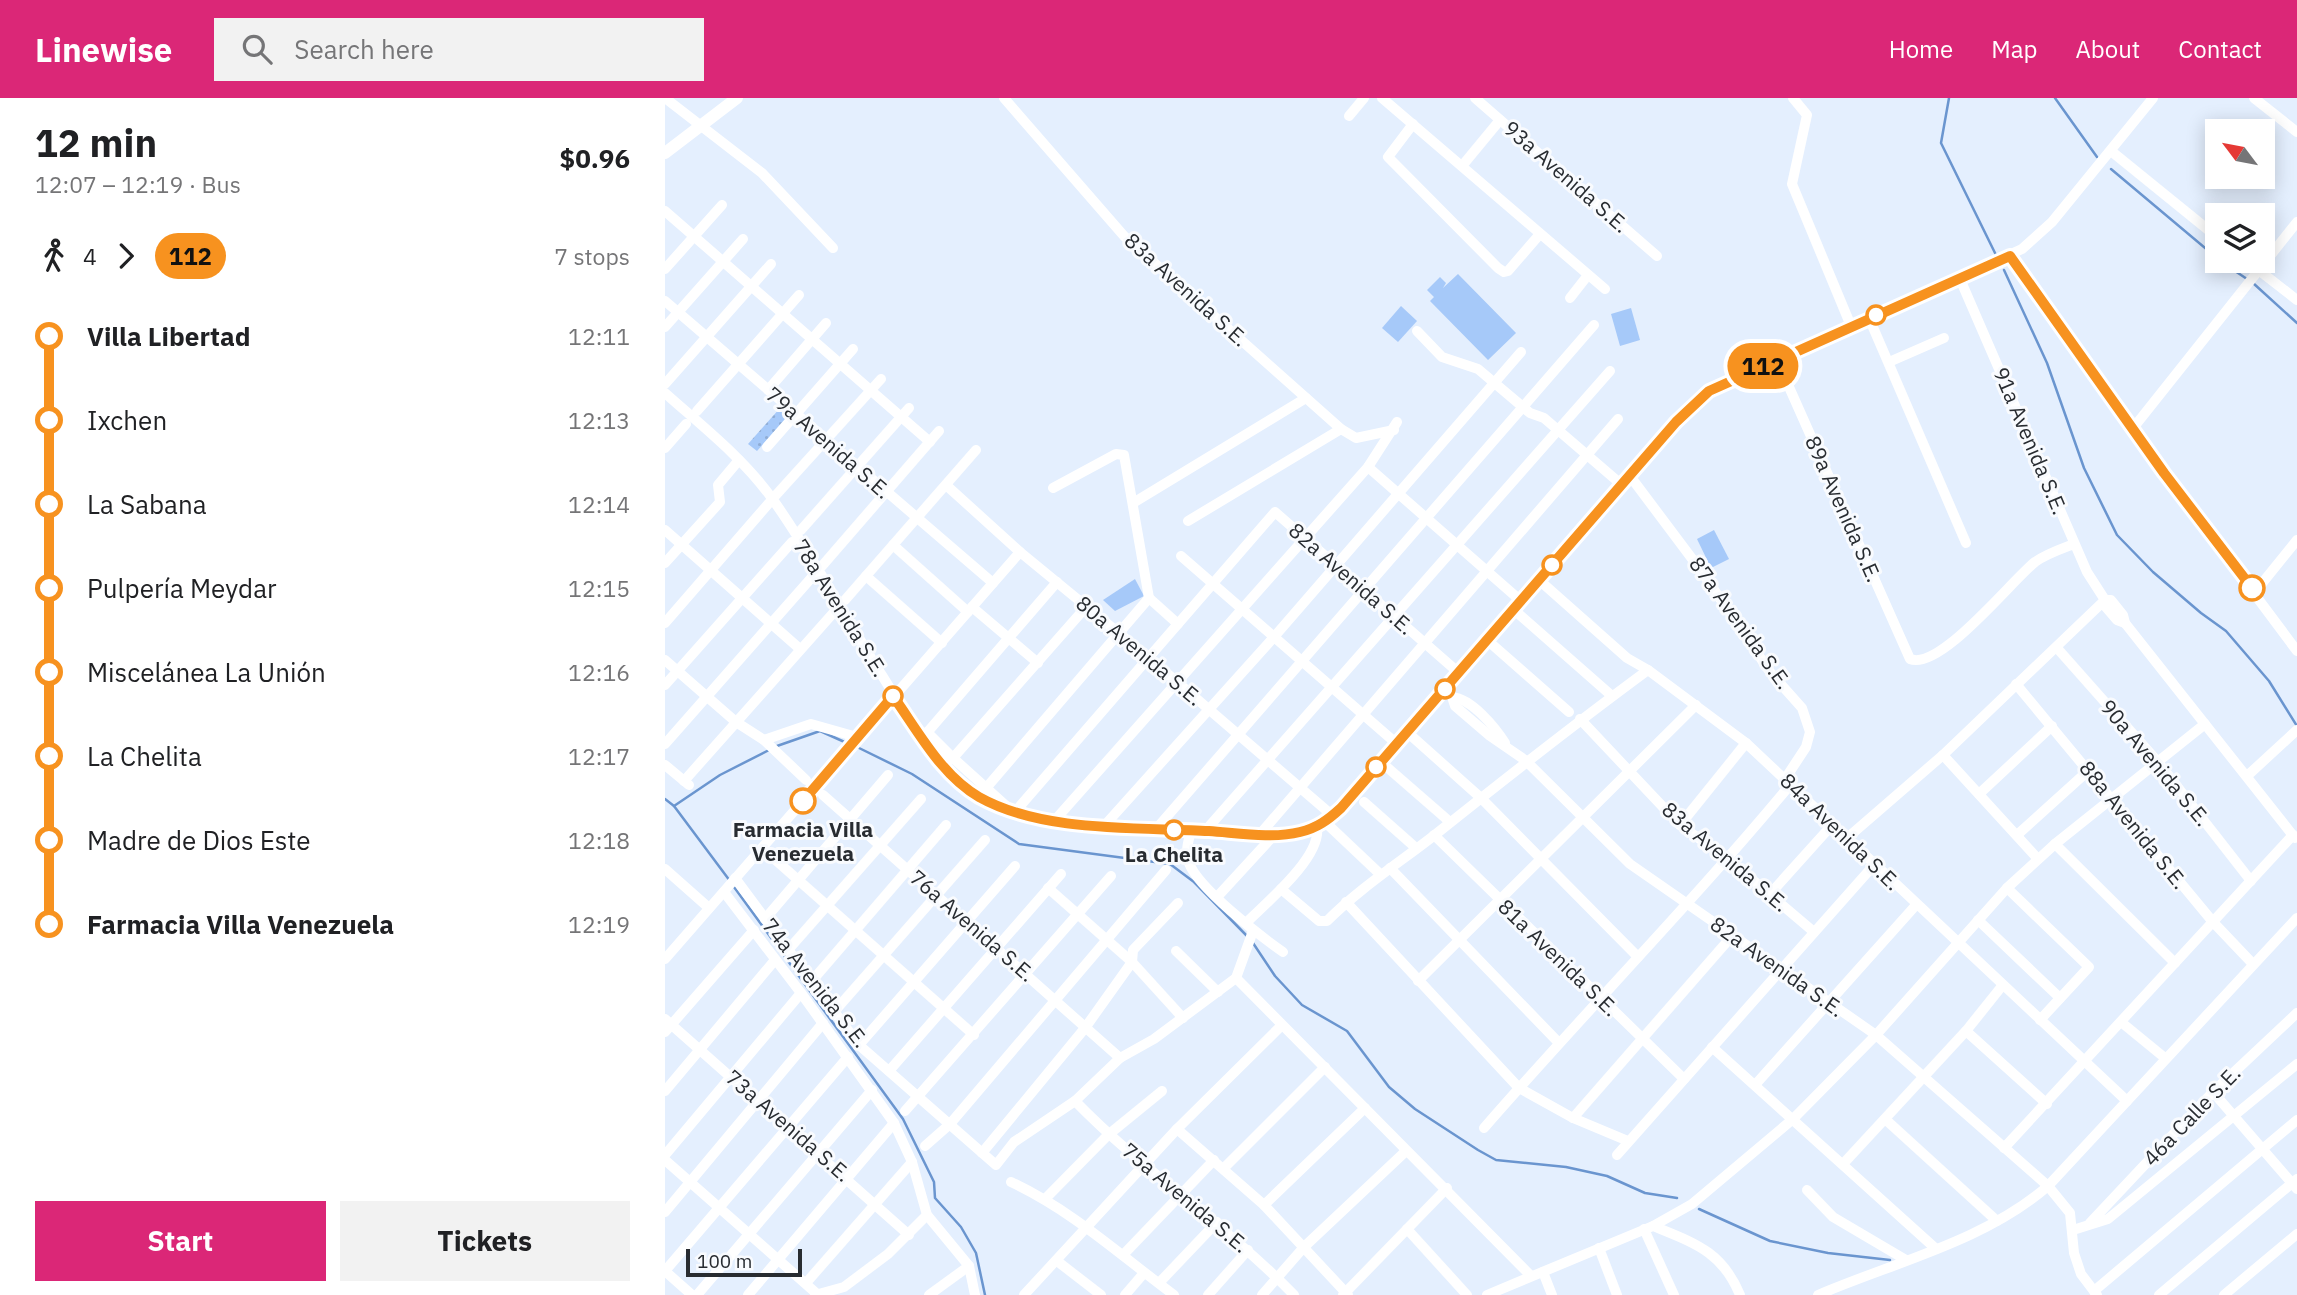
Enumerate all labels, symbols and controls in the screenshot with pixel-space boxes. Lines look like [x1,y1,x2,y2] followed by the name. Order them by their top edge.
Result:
[214,18,704,81] search box
[35,28,172,71] text: Linewise
[238,30,276,68] icon: search
[294,32,434,66] text: Search here
[1889,33,1953,65] text: Home
[1991,33,2037,65] text: Map
[2075,33,2140,65] text: About
[2178,33,2262,65] text: Contact
[1498,114,1635,238] street label: 93a Avenida S.E.
[35,118,157,167] text: 12 min
[2205,119,2275,189] north arrow
[2205,119,2275,273] map controls
[560,141,630,175] text: $0.96
[35,169,241,199] text: 12:07 – 12:19 · Bus
[2205,203,2275,273] button: layers
[1119,226,1255,352] street label: 83a Avenida S.E.
[35,237,73,275] icon: walk
[107,237,145,275] icon: forward
[169,240,212,272] text: 112
[83,241,97,271] text: 4
[554,241,630,271] text: 7 stops
[1866,305,1886,325] unlabelled marker
[87,319,251,353] text: Villa Libertad
[568,321,630,351] text: 12:11
[1723,343,1803,389] line badge: 112
[1741,350,1785,382] text: 112
[1987,363,2075,519] street label: 91a Avenida S.E.
[760,380,897,504] street label: 79a Avenida S.E.
[87,403,167,437] text: Ixchen
[568,405,630,435] text: 12:13
[1799,431,1889,586] street label: 89a Avenida S.E.
[87,487,207,521] text: La Sabana
[568,489,630,519] text: 12:14
[1283,516,1420,640] street label: 82a Avenida S.E.
[787,533,894,682] street label: 78a Avenida S.E.
[1683,550,1798,694] street label: 87a Avenida S.E.
[1542,555,1562,575] unlabelled marker
[87,571,277,605] text: Pulpería Meydar
[568,573,630,603] text: 12:15
[2239,575,2265,601] unlabelled marker
[1070,589,1209,712] street label: 80a Avenida S.E.
[87,655,326,689] text: Miscelánea La Unión
[568,657,630,687] text: 12:16
[1435,679,1455,699] unlabelled marker
[883,686,903,706] unlabelled marker
[2094,693,2217,832] street label: 90a Avenida S.E.
[87,739,202,773] text: La Chelita
[568,741,630,771] text: 12:17
[2073,754,2194,894] street label: 88a Avenida S.E.
[1366,757,1386,777] unlabelled marker
[1774,767,1907,896] street label: 84a Avenida S.E.
[790,788,816,814] marker: Farmacia Villa Venezuela
[1656,795,1795,918] street label: 83a Avenida S.E.
[733,815,873,867] place label: Farmacia Villa Venezuela
[1164,820,1184,840] marker: La Chelita
[87,823,311,857] text: Madre de Dios Este
[568,825,630,855] text: 12:18
[1125,840,1223,868] place label: La Chelita
[904,863,1041,987] street label: 76a Avenida S.E.
[1492,893,1625,1022] street label: 81a Avenida S.E.
[87,907,394,941] text: Farmacia Villa Venezuela
[568,909,630,939] text: 12:19
[1705,910,1850,1023] street label: 82a Avenida S.E.
[756,912,875,1053] street label: 74a Avenida S.E.
[2136,1059,2246,1172] street label: 46a Calle S.E.
[720,1063,857,1187] street label: 73a Avenida S.E.
[1116,1136,1255,1259] street label: 75a Avenida S.E.
[35,1201,326,1281] button: Start
[340,1201,630,1281] button: Tickets
[686,1246,801,1278] scale bar
[697,1249,752,1273] text: 100 m

